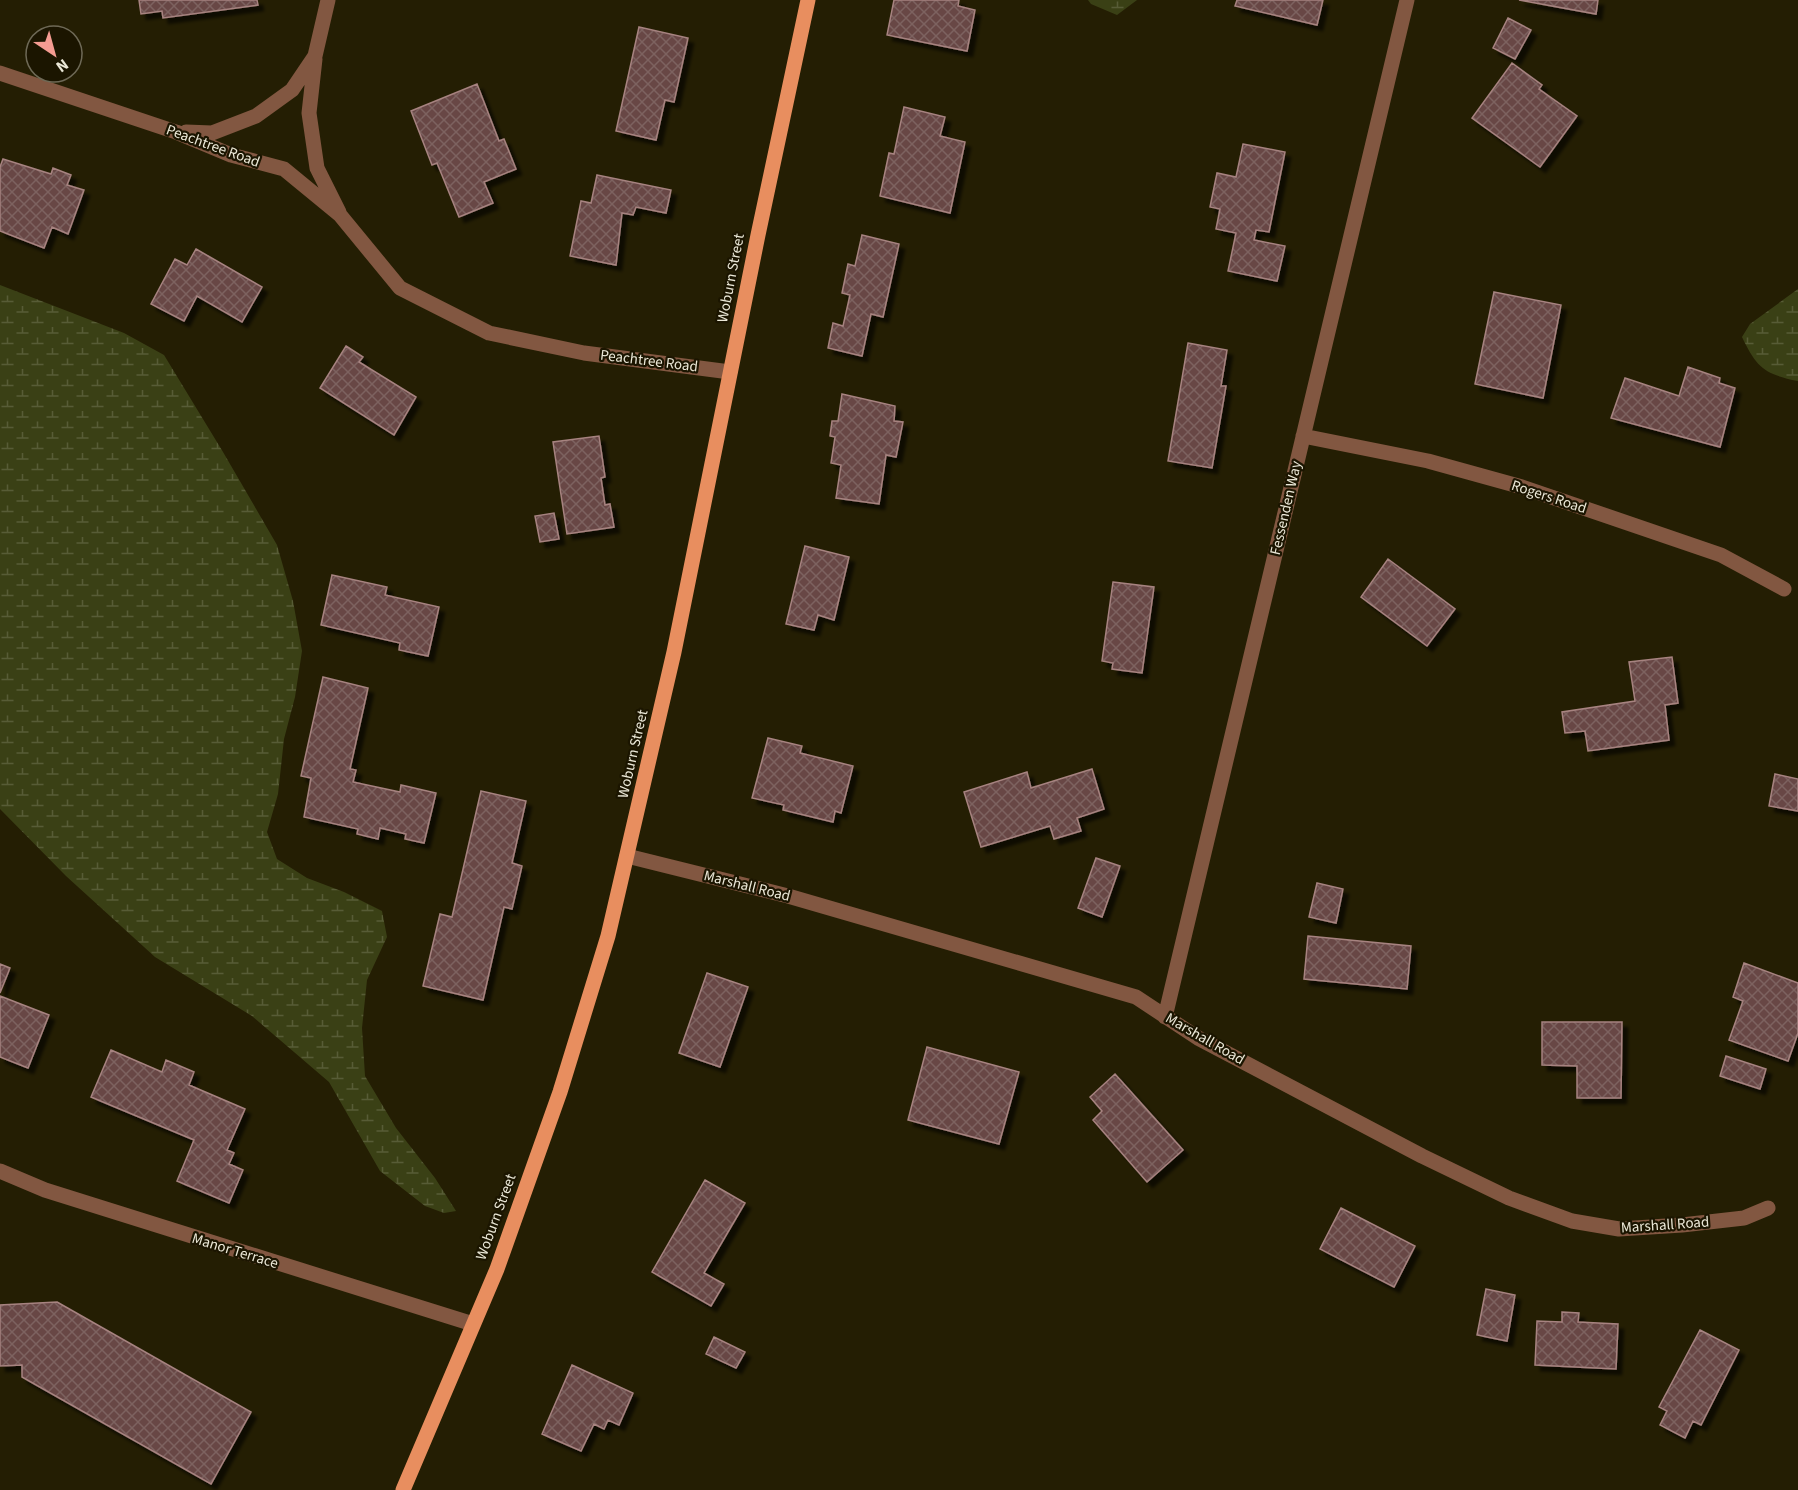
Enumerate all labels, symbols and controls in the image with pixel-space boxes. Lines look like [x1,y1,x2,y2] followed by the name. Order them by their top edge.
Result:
[24,24,84,84] north arrow
[51,53,73,77] text: N
[163,119,263,173] street label: Peachtree Road
[712,232,750,324] street label: Woburn Street
[599,345,699,377] street label: Peachtree Road
[1265,459,1307,557] street label: Fessenden Way
[1509,475,1589,519] street label: Rogers Road
[613,708,653,800] street label: Woburn Street
[702,865,792,907] street label: Marshall Road
[1161,1008,1249,1070] street label: Marshall Road
[471,1171,521,1263] street label: Woburn Street
[1620,1211,1710,1239] street label: Marshall Road
[189,1228,281,1274] street label: Manor Terrace

